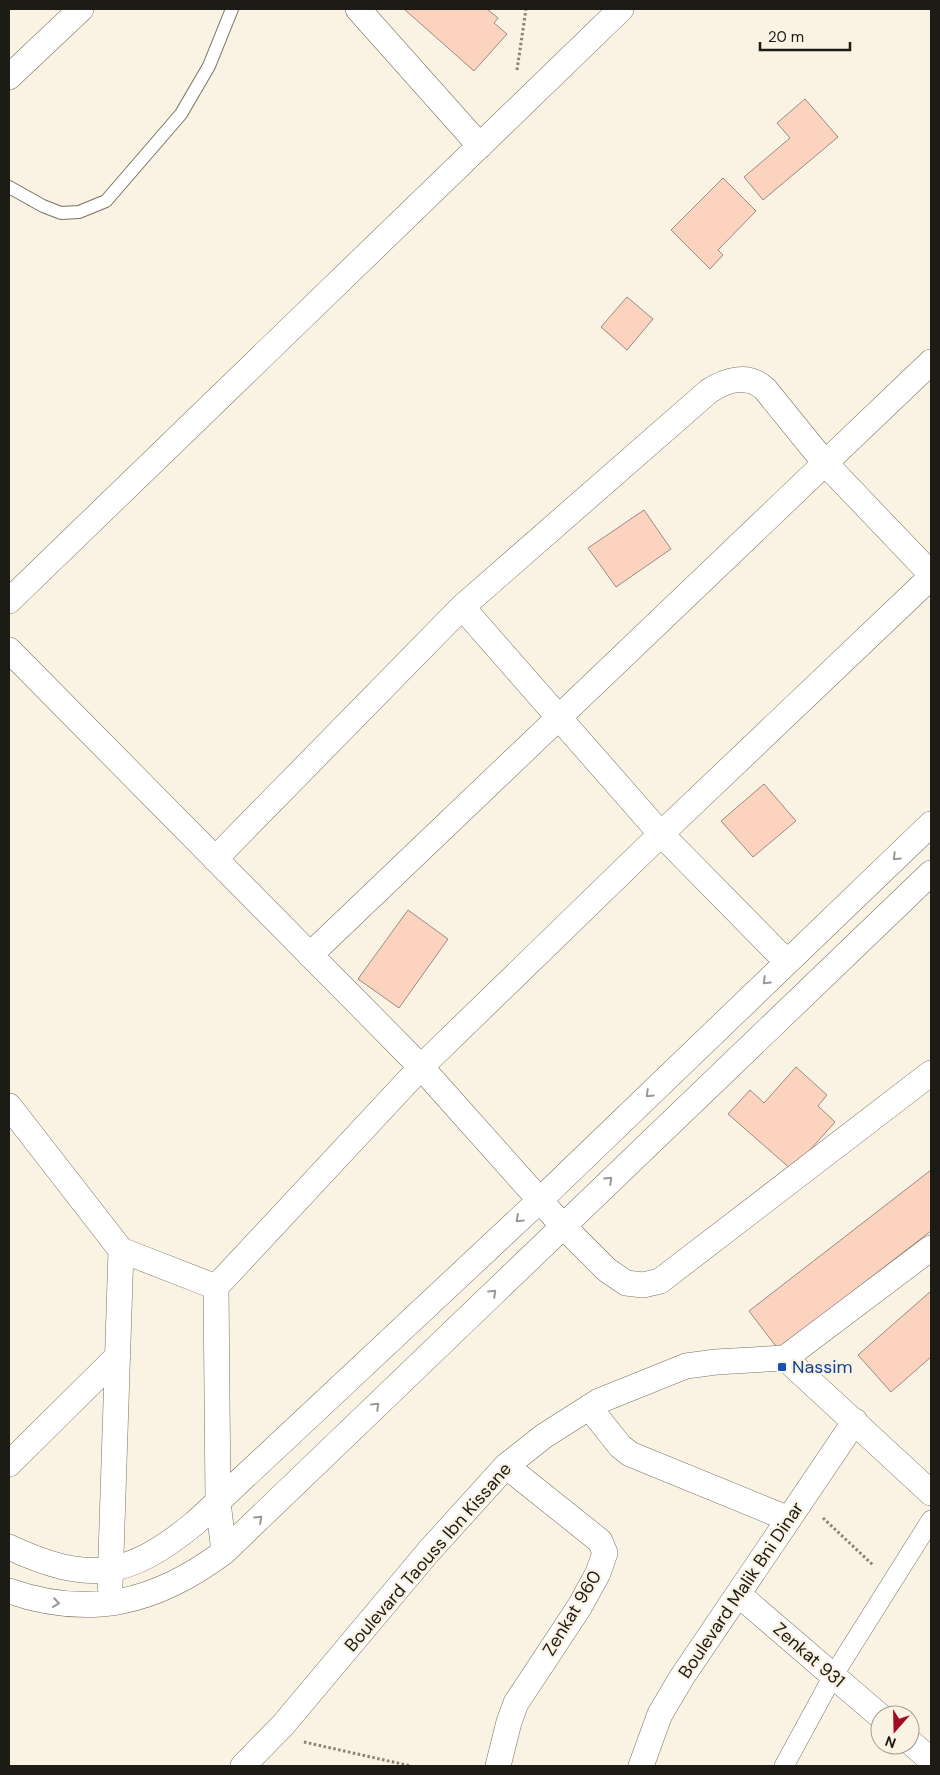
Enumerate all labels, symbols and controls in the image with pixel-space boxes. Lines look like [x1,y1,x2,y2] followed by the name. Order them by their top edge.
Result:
[760,20,850,52] scale bar
[768,27,804,47] text: 20 m
[893,851,902,860] one-way arrow
[762,976,771,985] one-way arrow
[646,1088,655,1097] one-way arrow
[604,1177,613,1186] one-way arrow
[516,1213,525,1222] one-way arrow
[487,1290,496,1299] one-way arrow
[792,1355,853,1379] place label: Nassim
[776,1361,788,1373] marker: Nassim
[370,1403,379,1412] one-way arrow
[339,1457,517,1657] street label: Boulevard Taouss Ibn Kissane
[673,1497,809,1683] street label: Boulevard Malik Bni Dinar
[253,1516,262,1525] one-way arrow
[537,1566,607,1660] street label: Zenkat 960
[51,1597,60,1607] one-way arrow
[768,1617,850,1693] street label: Zenkat 931
[870,1705,920,1755] north arrow
[883,1732,898,1752] text: N

